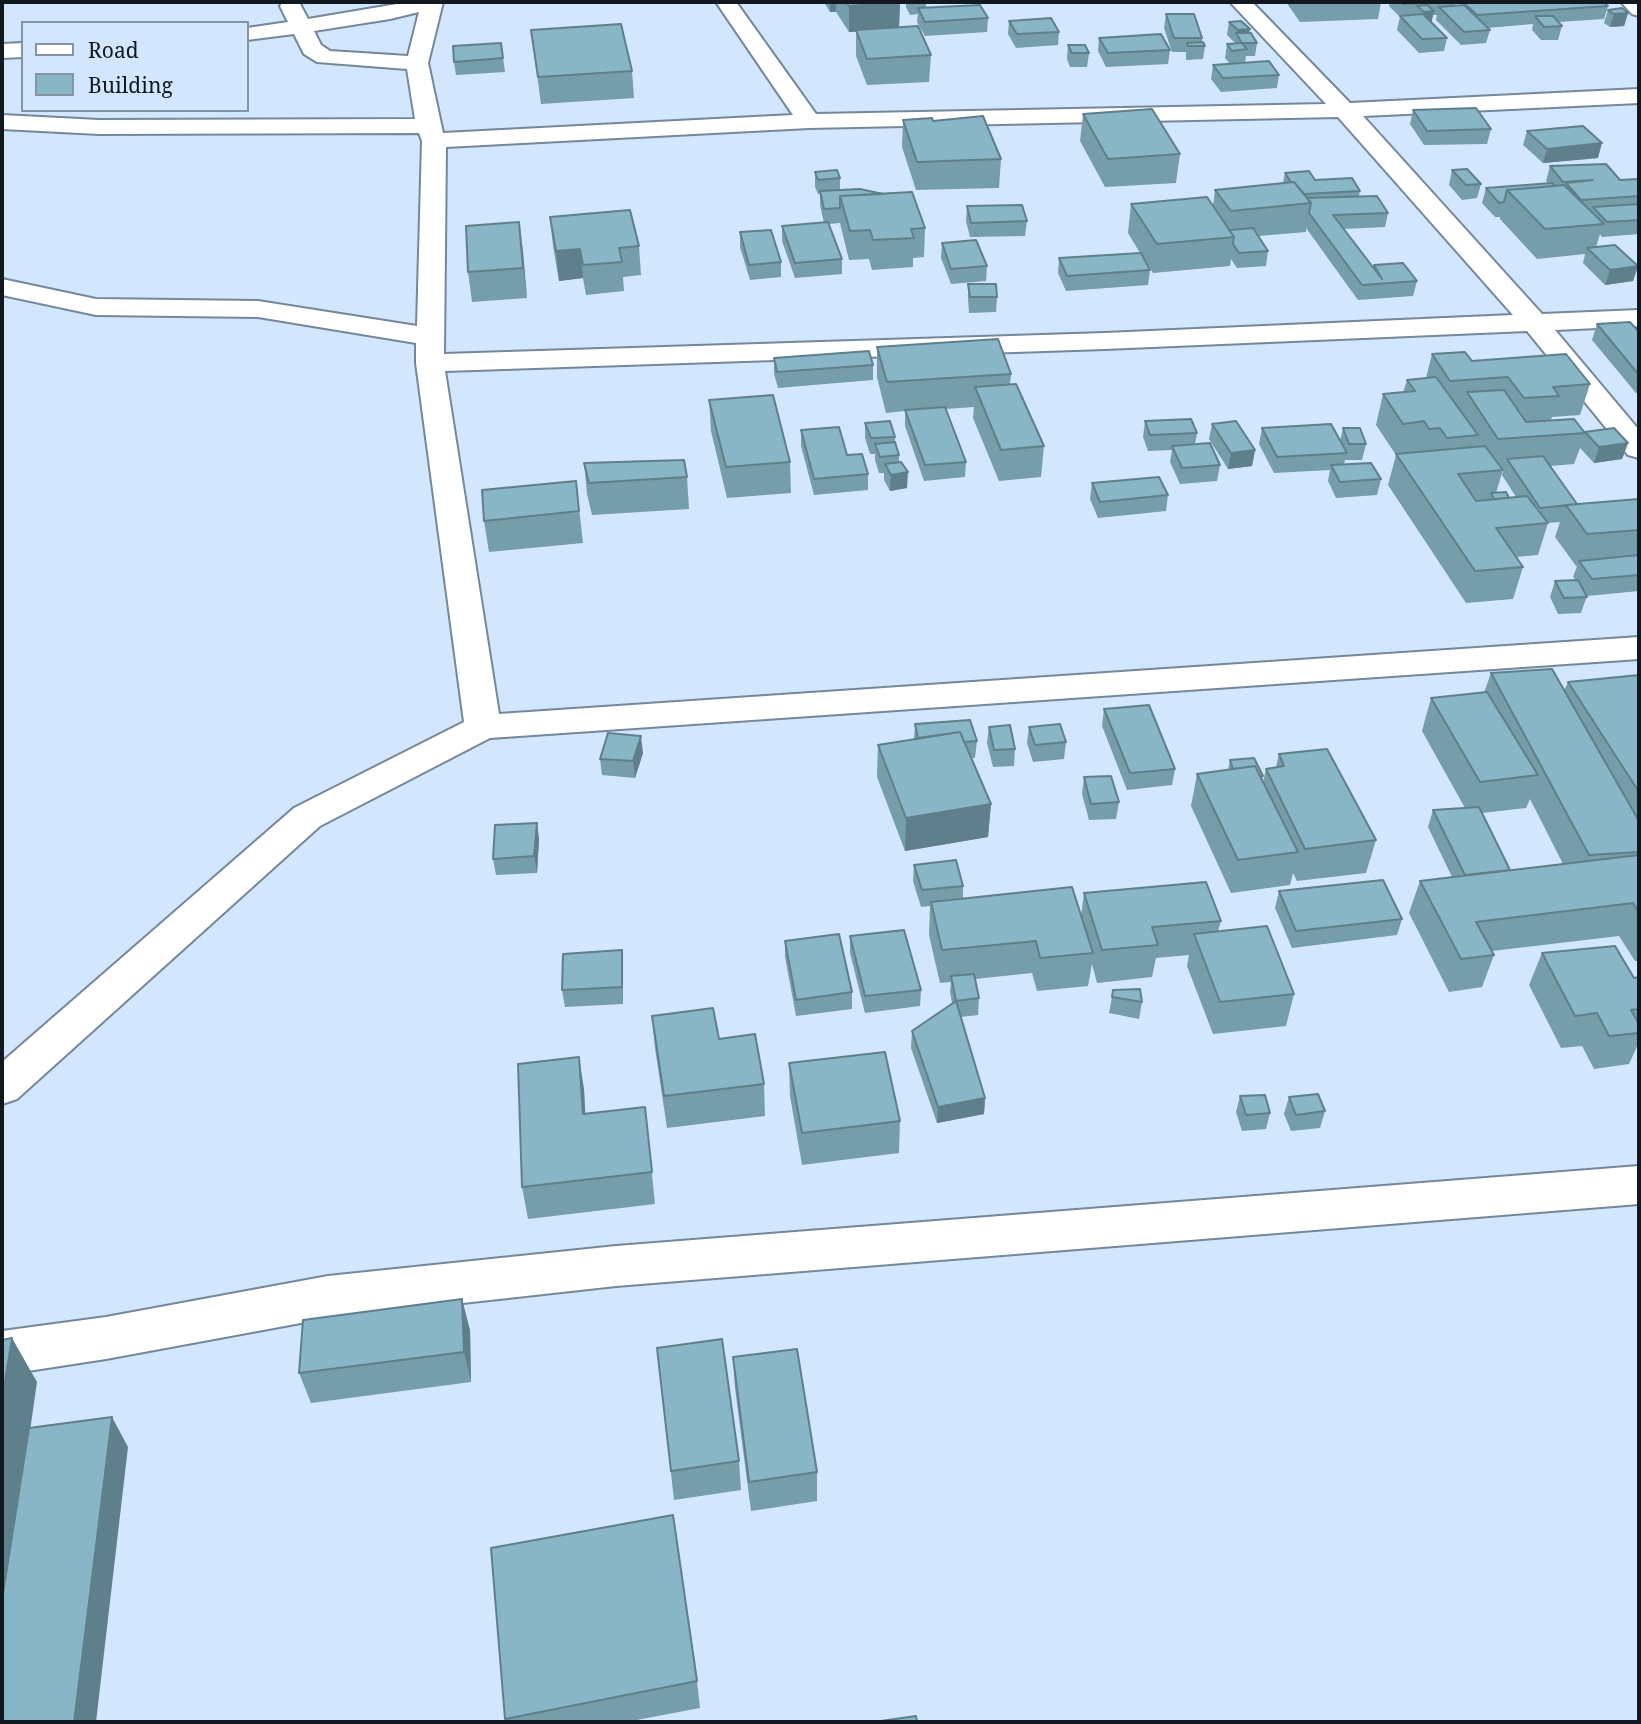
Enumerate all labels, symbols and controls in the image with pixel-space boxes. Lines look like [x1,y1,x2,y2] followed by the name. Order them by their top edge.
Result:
[21,21,248,112] legend
[88,36,139,64] text: Road
[88,71,173,99] text: Building

